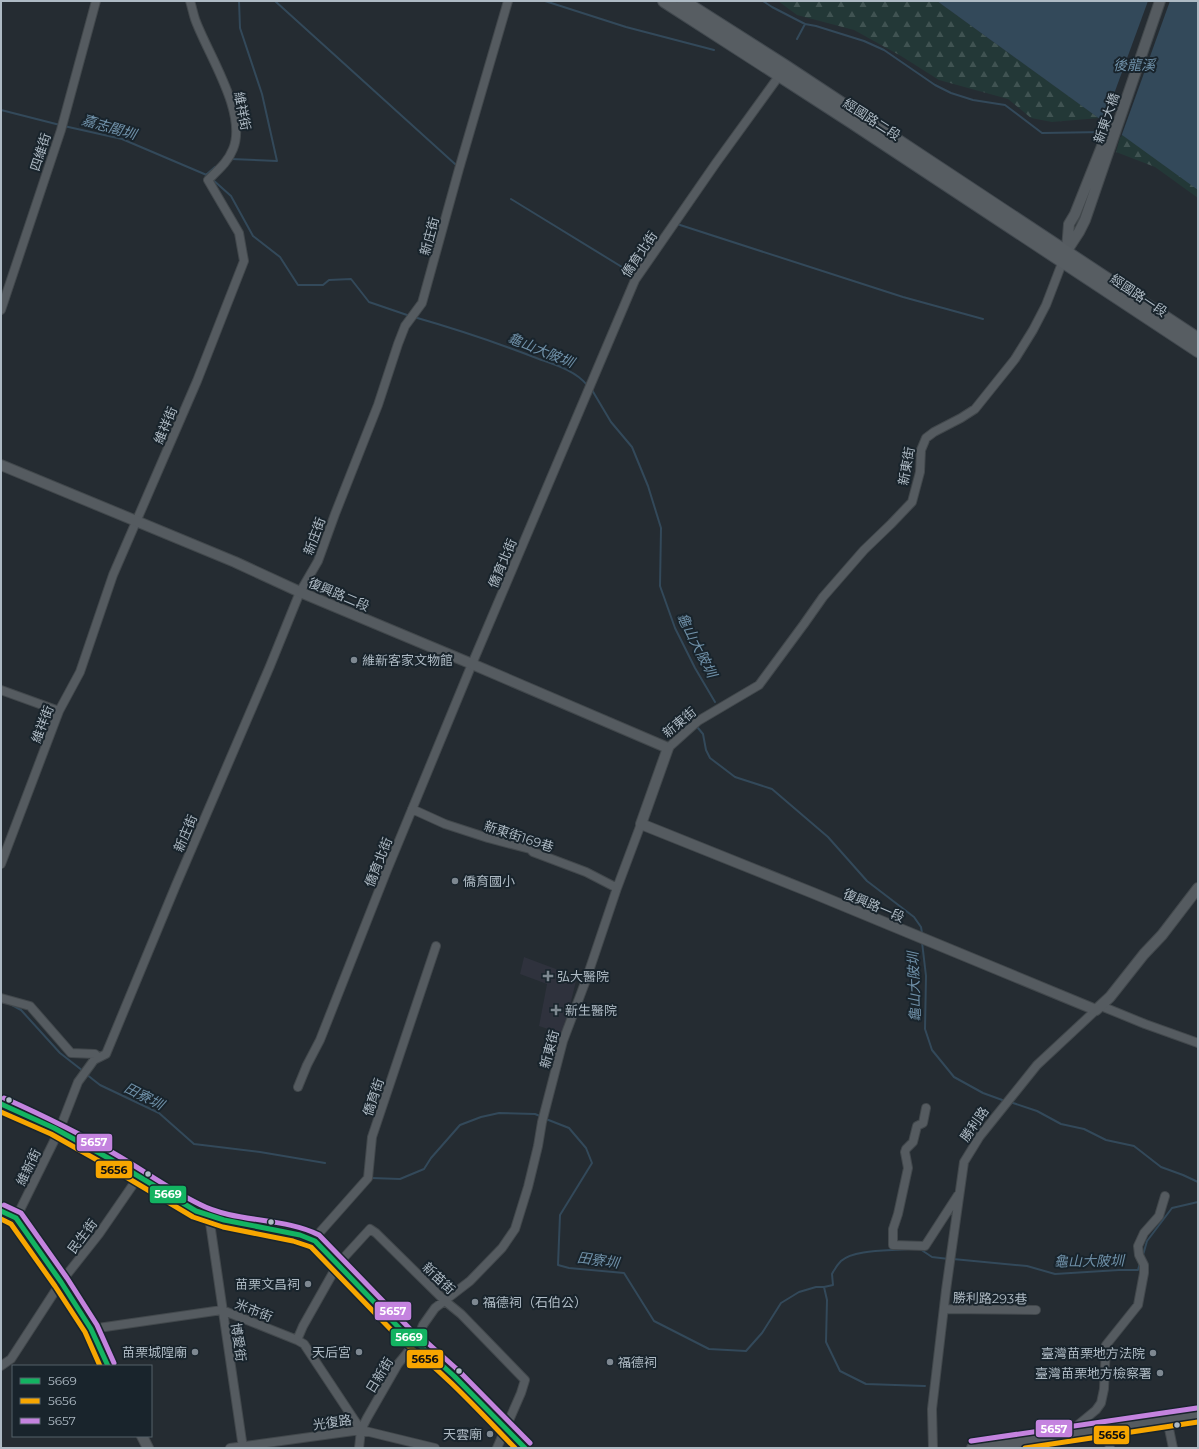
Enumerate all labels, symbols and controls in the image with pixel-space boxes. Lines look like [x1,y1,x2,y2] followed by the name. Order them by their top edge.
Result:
[1113,56,1157,74] water label: 後龍溪
[231,90,255,132] street label: 維祥街
[1090,91,1122,145] street label: 新東大橋
[840,95,904,143] street label: 經國路二段
[80,111,140,144] water label: 嘉志閣圳
[26,131,54,173] street label: 四維街
[416,215,442,257] street label: 新庄街
[618,228,660,280] street label: 僑育北街
[1108,270,1170,320] street label: 經國路一段
[505,329,579,372] water label: 龜山大陂圳
[150,404,180,446] street label: 維祥街
[895,445,917,487] street label: 新東街
[300,515,328,557] street label: 新庄街
[484,536,520,590] street label: 僑育北街
[306,574,372,614] street label: 復興路二段
[673,610,722,682] water label: 龜山大陂圳
[362,652,453,668] place label: 維新客家文物館
[349,655,359,665] marker: 維新客家文物館
[28,703,56,745] street label: 維祥街
[659,703,699,741] street label: 新東街
[170,812,200,854] street label: 新庄街
[482,817,556,855] street label: 新東街169巷
[361,835,395,889] street label: 僑育北街
[463,873,515,889] place label: 僑育國小
[450,876,460,886] marker: 僑育國小
[841,885,907,925] street label: 復興路一段
[904,950,924,1022] water label: 龜山大陂圳
[557,968,609,984] place label: 弘大醫院
[542,970,554,982] marker: 弘大醫院
[565,1002,617,1018] place label: 新生醫院
[550,1004,562,1016] marker: 新生醫院
[536,1028,562,1070] street label: 新東街
[359,1076,387,1118] street label: 僑育街
[121,1078,169,1114] water label: 田寮圳
[4,1095,14,1105] unlabelled marker
[956,1103,992,1145] street label: 勝利路
[76,1133,113,1152] line badge: 5657
[81,1135,108,1149] text: 5657
[12,1146,44,1188] street label: 維新街
[95,1160,133,1179] line badge: 5656
[100,1163,128,1177] text: 5656
[143,1169,153,1179] unlabelled marker
[149,1185,187,1204] line badge: 5669
[154,1187,182,1201] text: 5669
[64,1216,100,1256] street label: 民生街
[266,1217,276,1227] unlabelled marker
[576,1248,622,1272] water label: 田寮圳
[1054,1251,1126,1271] water label: 龜山大陂圳
[419,1259,459,1297] street label: 新苗街
[235,1276,300,1292] place label: 苗栗文昌祠
[303,1279,313,1289] marker: 苗栗文昌祠
[953,1289,1027,1307] street label: 勝利路293巷
[483,1294,587,1310] place label: 福德祠（石伯公）
[233,1295,275,1325] street label: 米市街
[470,1297,480,1307] marker: 福德祠（石伯公）
[374,1301,412,1321] line badge: 5657
[380,1304,407,1318] text: 5657
[228,1322,250,1362] street label: 博愛街
[390,1328,428,1347] line badge: 5669
[395,1330,423,1344] text: 5669
[122,1344,187,1360] place label: 苗栗城隍廟
[312,1344,351,1360] place label: 天后宮
[1041,1345,1145,1361] place label: 臺灣苗栗地方法院
[190,1347,200,1357] marker: 苗栗城隍廟
[354,1347,364,1357] marker: 天后宮
[1148,1348,1158,1358] marker: 臺灣苗栗地方法院
[406,1349,444,1369] line badge: 5656
[411,1352,439,1366] text: 5656
[362,1354,396,1396] street label: 日新街
[618,1354,657,1370] place label: 福德祠
[605,1357,615,1367] marker: 福德祠
[12,1365,152,1437] legend
[1035,1365,1152,1381] place label: 臺灣苗栗地方檢察署
[454,1366,464,1376] unlabelled marker
[1155,1368,1165,1378] marker: 臺灣苗栗地方檢察署
[48,1373,77,1388] text: 5669
[48,1393,76,1408] text: 5656
[312,1411,352,1433] street label: 光復路
[48,1413,76,1428] text: 5657
[1035,1419,1073,1438] line badge: 5657
[1172,1420,1182,1430] unlabelled marker
[1041,1422,1068,1436] text: 5657
[1093,1425,1130,1445] line badge: 5656
[443,1426,482,1442] place label: 天雲廟
[1098,1428,1126,1442] text: 5656
[485,1429,495,1439] marker: 天雲廟

